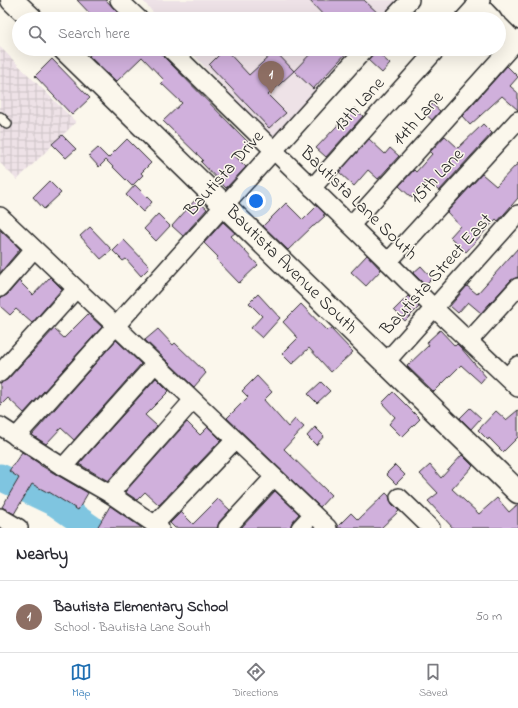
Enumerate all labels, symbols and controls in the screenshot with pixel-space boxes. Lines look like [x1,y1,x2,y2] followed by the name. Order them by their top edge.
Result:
[12,12,506,56] search box
[26,23,48,45] icon: search
[58,23,130,45] text: Search here
[258,61,284,94] pin: 1
[328,71,392,138] street label: 13th Lane
[387,85,451,152] street label: 14th Lane
[178,124,272,224] street label: Bautista Drive
[293,140,423,267] street label: Bautista Lane South
[405,142,471,211] street label: 15th Lane
[246,191,266,211] your location
[218,199,363,341] street label: Bautista Avenue South
[374,208,499,343] street label: Bautista Street East
[16,542,68,567] text: Nearby
[54,596,228,618] text: Bautista Elementary School
[27,607,31,626] text: 1
[476,607,502,626] text: 50 m
[54,618,210,637] text: School · Bautista Lane South
[70,661,92,701] tab: Map
[233,661,279,701] tab: Directions
[419,661,448,701] tab: Saved

